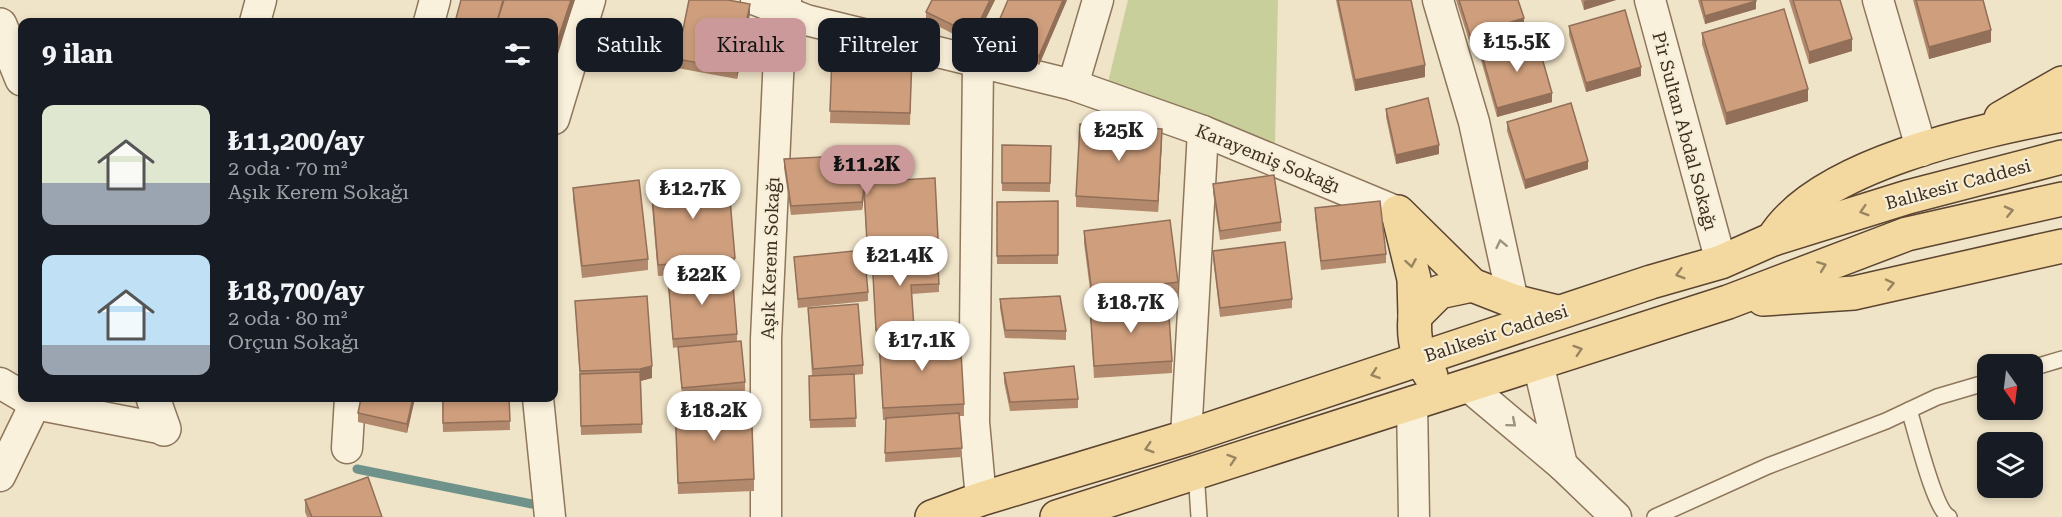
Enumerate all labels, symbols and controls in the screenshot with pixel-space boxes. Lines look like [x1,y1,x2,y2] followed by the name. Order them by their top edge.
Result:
[576,18,683,72] chip: Satılık
[695,18,806,72] chip: Kiralık
[818,18,940,72] chip: Filtreler
[952,18,1038,72] chip: Yeni
[1468,22,1566,73] pin: ₺15.5K
[1484,29,1550,53] text: ₺15.5K
[1648,29,1722,233] street label: Pir Sultan Abdal Sokağı
[501,38,534,71] icon: filters
[42,39,113,69] text: 9 ilan
[1083,111,1155,162] pin: ₺25K
[1094,118,1144,142] text: ₺25K
[1193,119,1343,197] street label: Karayemiş Sokağı
[228,126,364,156] text: ₺11,200/ay
[90,129,162,201] icon: home
[818,145,916,196] pin: ₺11.2K
[834,152,900,176] text: ₺11.2K
[1883,154,2033,214] street label: Balıkesir Caddesi
[228,156,348,180] text: 2 oda · 70 m²
[644,169,742,220] pin: ₺12.7K
[660,176,726,200] text: ₺12.7K
[757,176,783,340] street label: Aşık Kerem Sokağı
[228,180,409,204] text: Aşık Kerem Sokağı
[1859,204,1870,216] one-way arrow
[2003,205,2013,218] one-way arrow
[851,236,949,287] pin: ₺21.4K
[1495,239,1508,249] one-way arrow
[867,243,933,267] text: ₺21.4K
[666,255,738,306] pin: ₺22K
[1404,258,1417,268] one-way arrow
[1816,261,1827,273] one-way arrow
[677,262,727,286] text: ₺22K
[1675,267,1685,279] one-way arrow
[228,276,364,306] text: ₺18,700/ay
[90,279,162,351] icon: home
[1885,279,1895,292] one-way arrow
[1082,283,1180,334] pin: ₺18.7K
[1098,290,1164,314] text: ₺18.7K
[1422,300,1571,366] street label: Balıkesir Caddesi
[228,306,348,330] text: 2 oda · 80 m²
[873,321,971,372] pin: ₺17.1K
[889,328,955,352] text: ₺17.1K
[228,330,359,354] text: Orçun Sokağı
[1572,345,1583,357] one-way arrow
[1977,354,2043,420] north arrow
[1977,354,2043,498] map controls
[1370,366,1380,379] one-way arrow
[665,391,763,442] pin: ₺18.2K
[681,398,747,422] text: ₺18.2K
[1505,416,1516,427] one-way arrow
[1977,432,2043,498] button: layers
[1145,441,1155,453] one-way arrow
[1226,454,1237,466] one-way arrow

